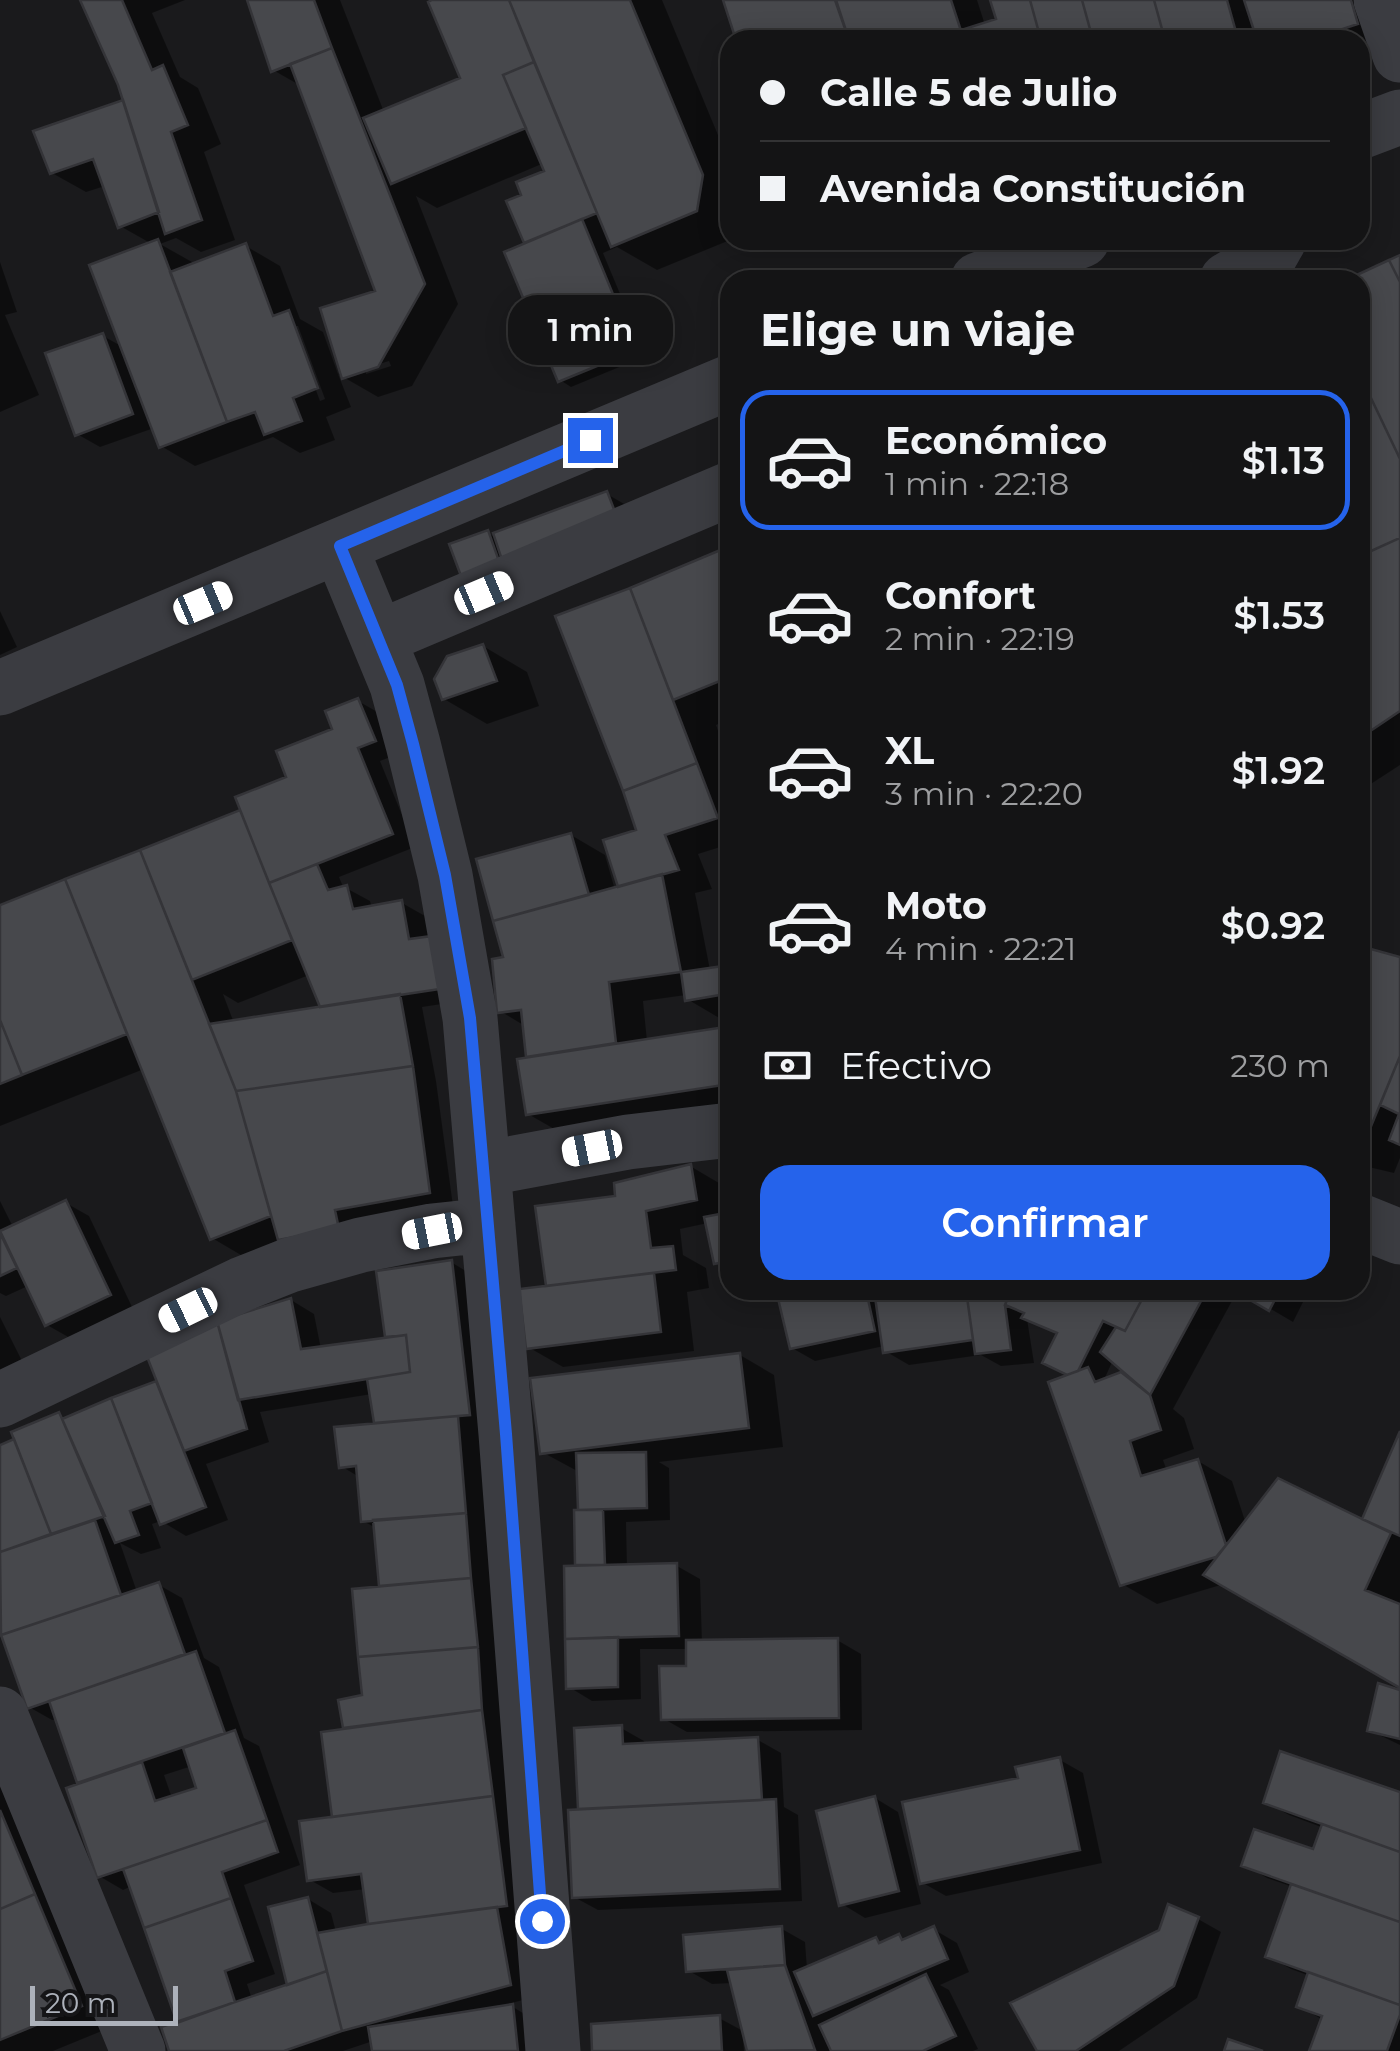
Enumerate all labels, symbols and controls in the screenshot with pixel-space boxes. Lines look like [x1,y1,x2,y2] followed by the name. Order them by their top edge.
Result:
[820,69,1117,116] text: Calle 5 de Julio
[820,165,1246,212] text: Avenida Constitución
[508,295,672,365] callout: 1 min
[760,302,1075,357] text: Elige un viaje
[548,310,633,349] text: 1 min
[765,415,855,505] icon: car
[885,417,1107,464] text: Económico
[568,418,613,463] route end
[1242,437,1325,484] text: $1.13
[885,464,1069,503] text: 1 min · 22:18
[451,567,517,619] car
[765,570,855,660] icon: car
[885,572,1036,619] text: Confort
[170,577,236,629] car
[1234,592,1325,639] text: $1.53
[885,619,1075,658] text: 2 min · 22:19
[765,725,855,815] icon: car
[885,727,934,774] text: XL
[1232,747,1325,794] text: $1.92
[885,774,1083,813] text: 3 min · 22:20
[765,880,855,970] icon: car
[885,882,987,929] text: Moto
[1221,902,1325,949] text: $0.92
[885,929,1076,968] text: 4 min · 22:21
[760,1038,815,1093] icon: cash
[840,1042,992,1089] text: Efectivo
[1230,1046,1330,1085] text: 230 m
[560,1128,624,1168] car
[760,1165,1330,1280] button: Confirmar
[400,1211,464,1251] car
[154,1283,222,1337] car
[520,1899,565,1944] route start
[30,1981,178,2026] scale bar
[45,1986,116,2020] text: 20 m

